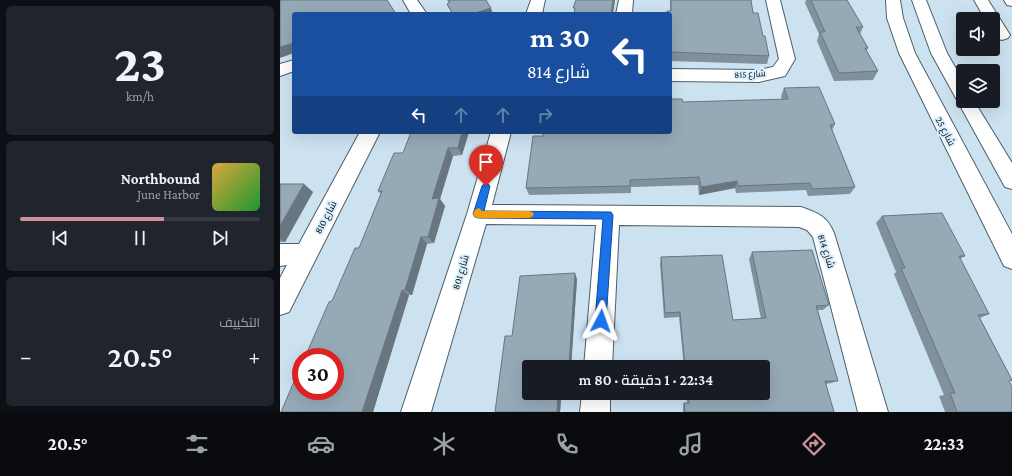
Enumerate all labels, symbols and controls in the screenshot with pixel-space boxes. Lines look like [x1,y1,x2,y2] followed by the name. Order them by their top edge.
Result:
[956,12,1000,108] map controls
[956,12,1000,56] button: sound
[530,22,590,53] text: 30 m
[604,28,656,80] icon: left
[114,34,166,92] text: 23
[527,62,590,82] text: شارع 814
[956,64,1000,108] button: layers
[734,68,766,81] street label: شارع 815
[126,89,154,104] text: km/h
[408,104,430,126] icon: left
[450,104,472,126] icon: ahead
[492,104,514,126] icon: ahead
[534,104,556,126] icon: right
[933,115,958,148] street label: شارع 25
[469,145,503,186] pin
[475,151,497,173] icon: arrive
[121,171,200,187] text: Northbound
[137,187,200,202] text: June Harbor
[312,199,340,236] street label: شارع 810
[49,227,71,249] icon: previous
[129,227,151,249] icon: pause
[209,227,231,249] icon: next
[815,233,837,270] street label: شارع 814
[450,254,472,291] street label: شارع 801
[580,300,622,342] position arrow
[219,315,260,330] text: التكييف
[108,340,172,373] text: 20.5°
[20,344,32,369] text: −
[248,344,260,369] text: +
[292,348,344,400] speed limit sign: 30
[579,372,713,388] text: 22:34 · 1 دقيقة · 80 m
[183,430,211,458] icon: filters
[307,430,335,458] icon: car
[430,430,458,458] icon: climate
[553,430,581,458] icon: phone
[677,430,705,458] icon: music
[800,430,828,458] icon: directions
[48,434,88,454] text: 20.5°
[924,434,964,454] text: 22:33

